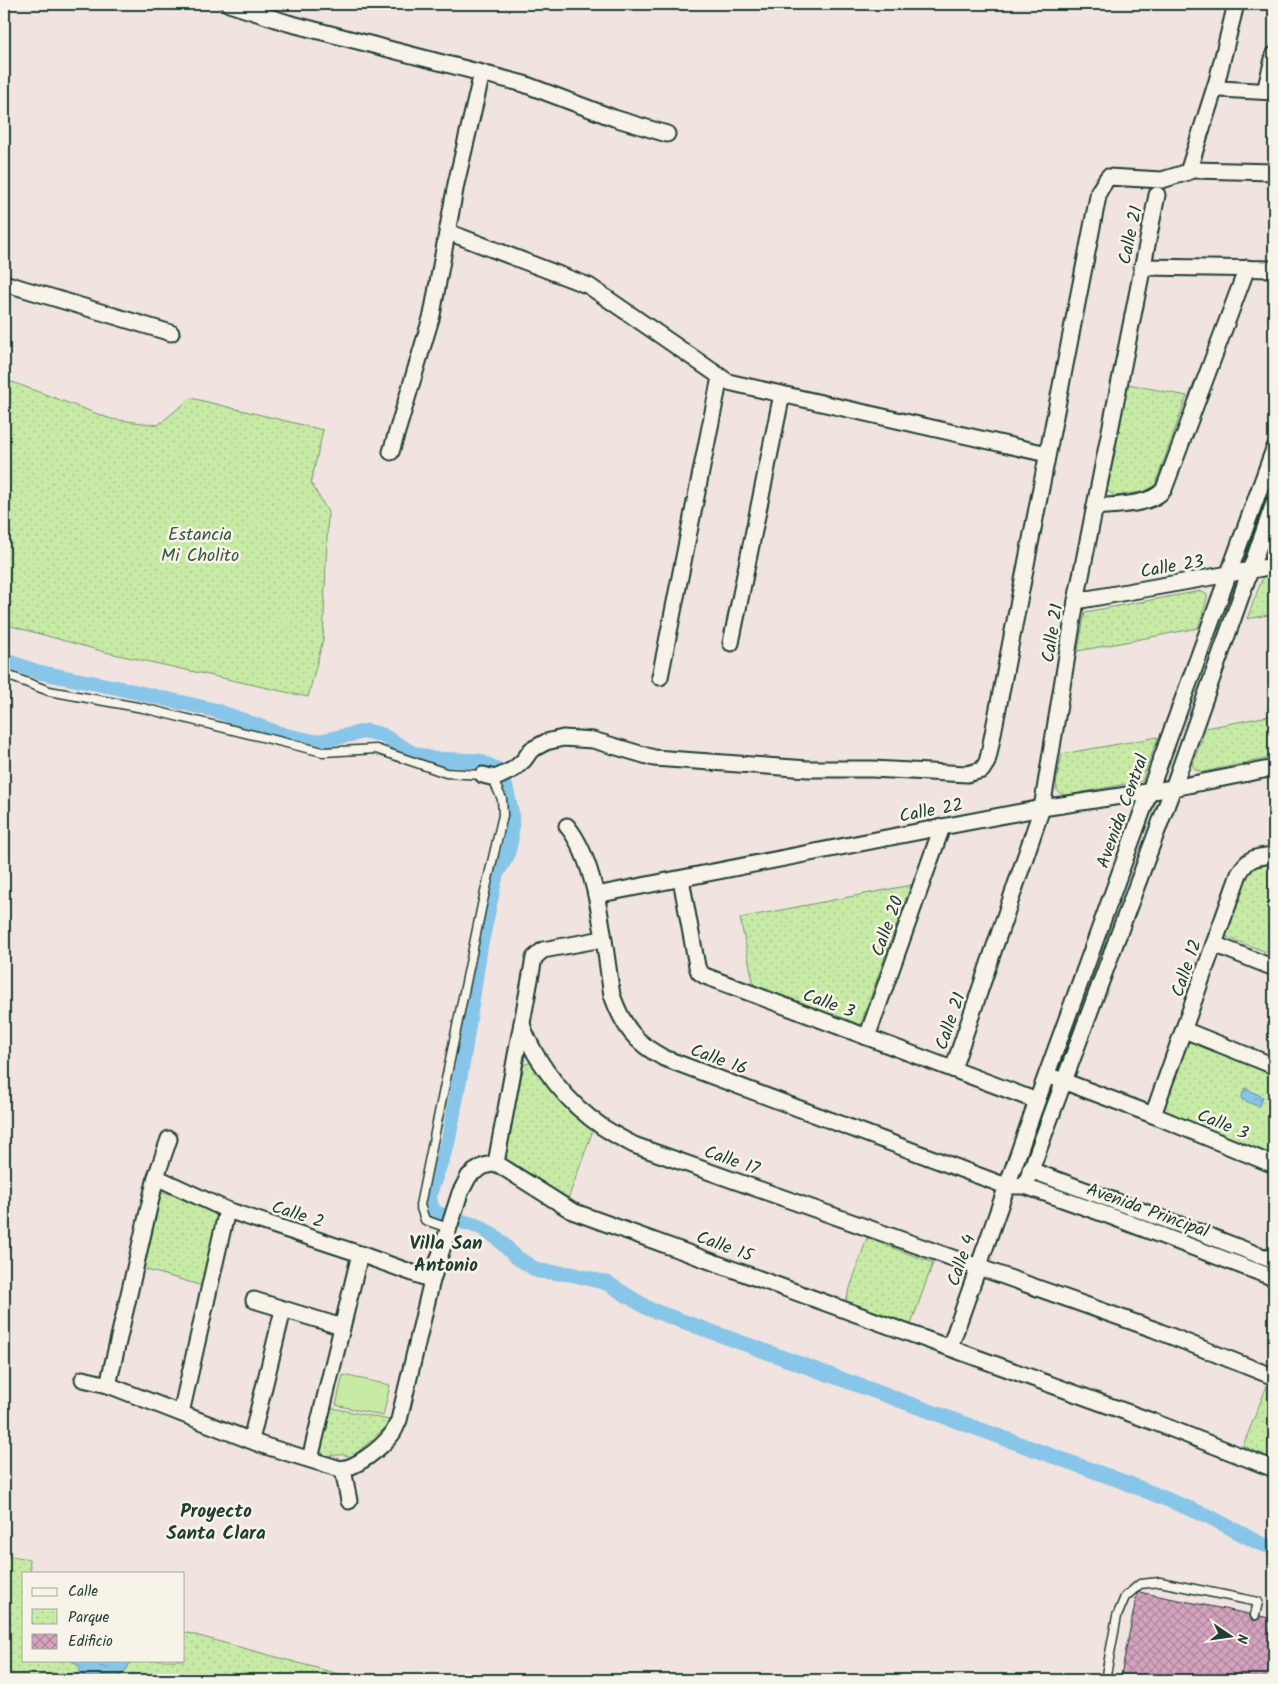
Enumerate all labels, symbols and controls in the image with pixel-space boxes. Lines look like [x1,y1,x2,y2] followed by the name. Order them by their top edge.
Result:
[1111,203,1152,267] street label: Calle 21
[161,521,239,571] park label: Estancia Mi Cholito
[1138,548,1206,587] street label: Calle 23
[1035,602,1072,665] street label: Calle 21
[1089,750,1158,873] street label: Avenida Central
[897,791,966,832] street label: Calle 22
[864,892,913,961] street label: Calle 20
[1164,936,1211,1001] street label: Calle 12
[798,982,859,1027] street label: Calle 3
[928,989,975,1054] street label: Calle 21
[686,1037,751,1084] street label: Calle 16
[1192,1102,1253,1149] street label: Calle 3
[700,1138,764,1185] street label: Calle 17
[1082,1176,1213,1247] street label: Avenida Principal
[267,1193,328,1238] street label: Calle 2
[692,1224,758,1272] street label: Calle 15
[410,1229,482,1281] district label: Villa San Antonio
[940,1231,985,1290] street label: Calle 4
[166,1497,266,1549] district label: Proyecto Santa Clara
[22,1572,185,1662] legend
[68,1580,98,1604] text: Calle
[68,1606,109,1630] text: Parque
[1206,1612,1256,1662] north arrow
[68,1630,113,1654] text: Edificio
[1230,1632,1253,1646] text: N

